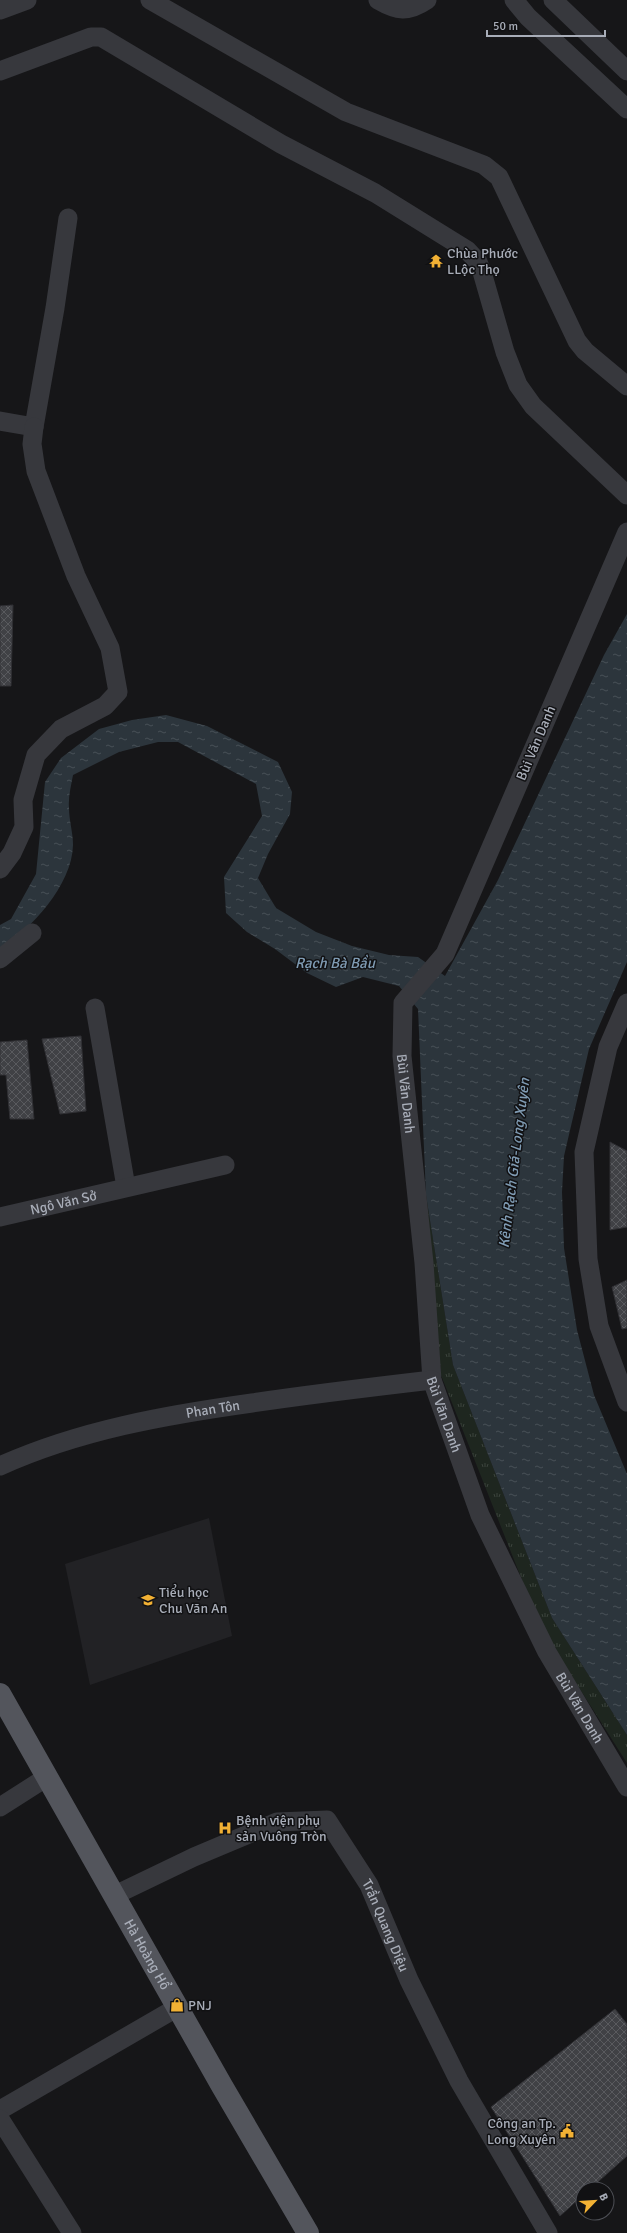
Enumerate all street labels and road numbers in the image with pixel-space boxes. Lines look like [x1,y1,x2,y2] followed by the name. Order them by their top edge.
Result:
[513,703,559,783] street label: Bùi Văn Danh
[393,1053,419,1134] street label: Bùi Văn Danh
[28,1186,99,1218] street label: Ngô Văn Sở
[423,1374,466,1455] street label: Bùi Văn Danh
[184,1396,241,1422] street label: Phan Tôn
[552,1669,608,1746] street label: Bùi Văn Danh
[359,1876,413,1974] street label: Trần Quang Diệu
[121,1916,174,1992] street label: Hà Hoàng Hổ

